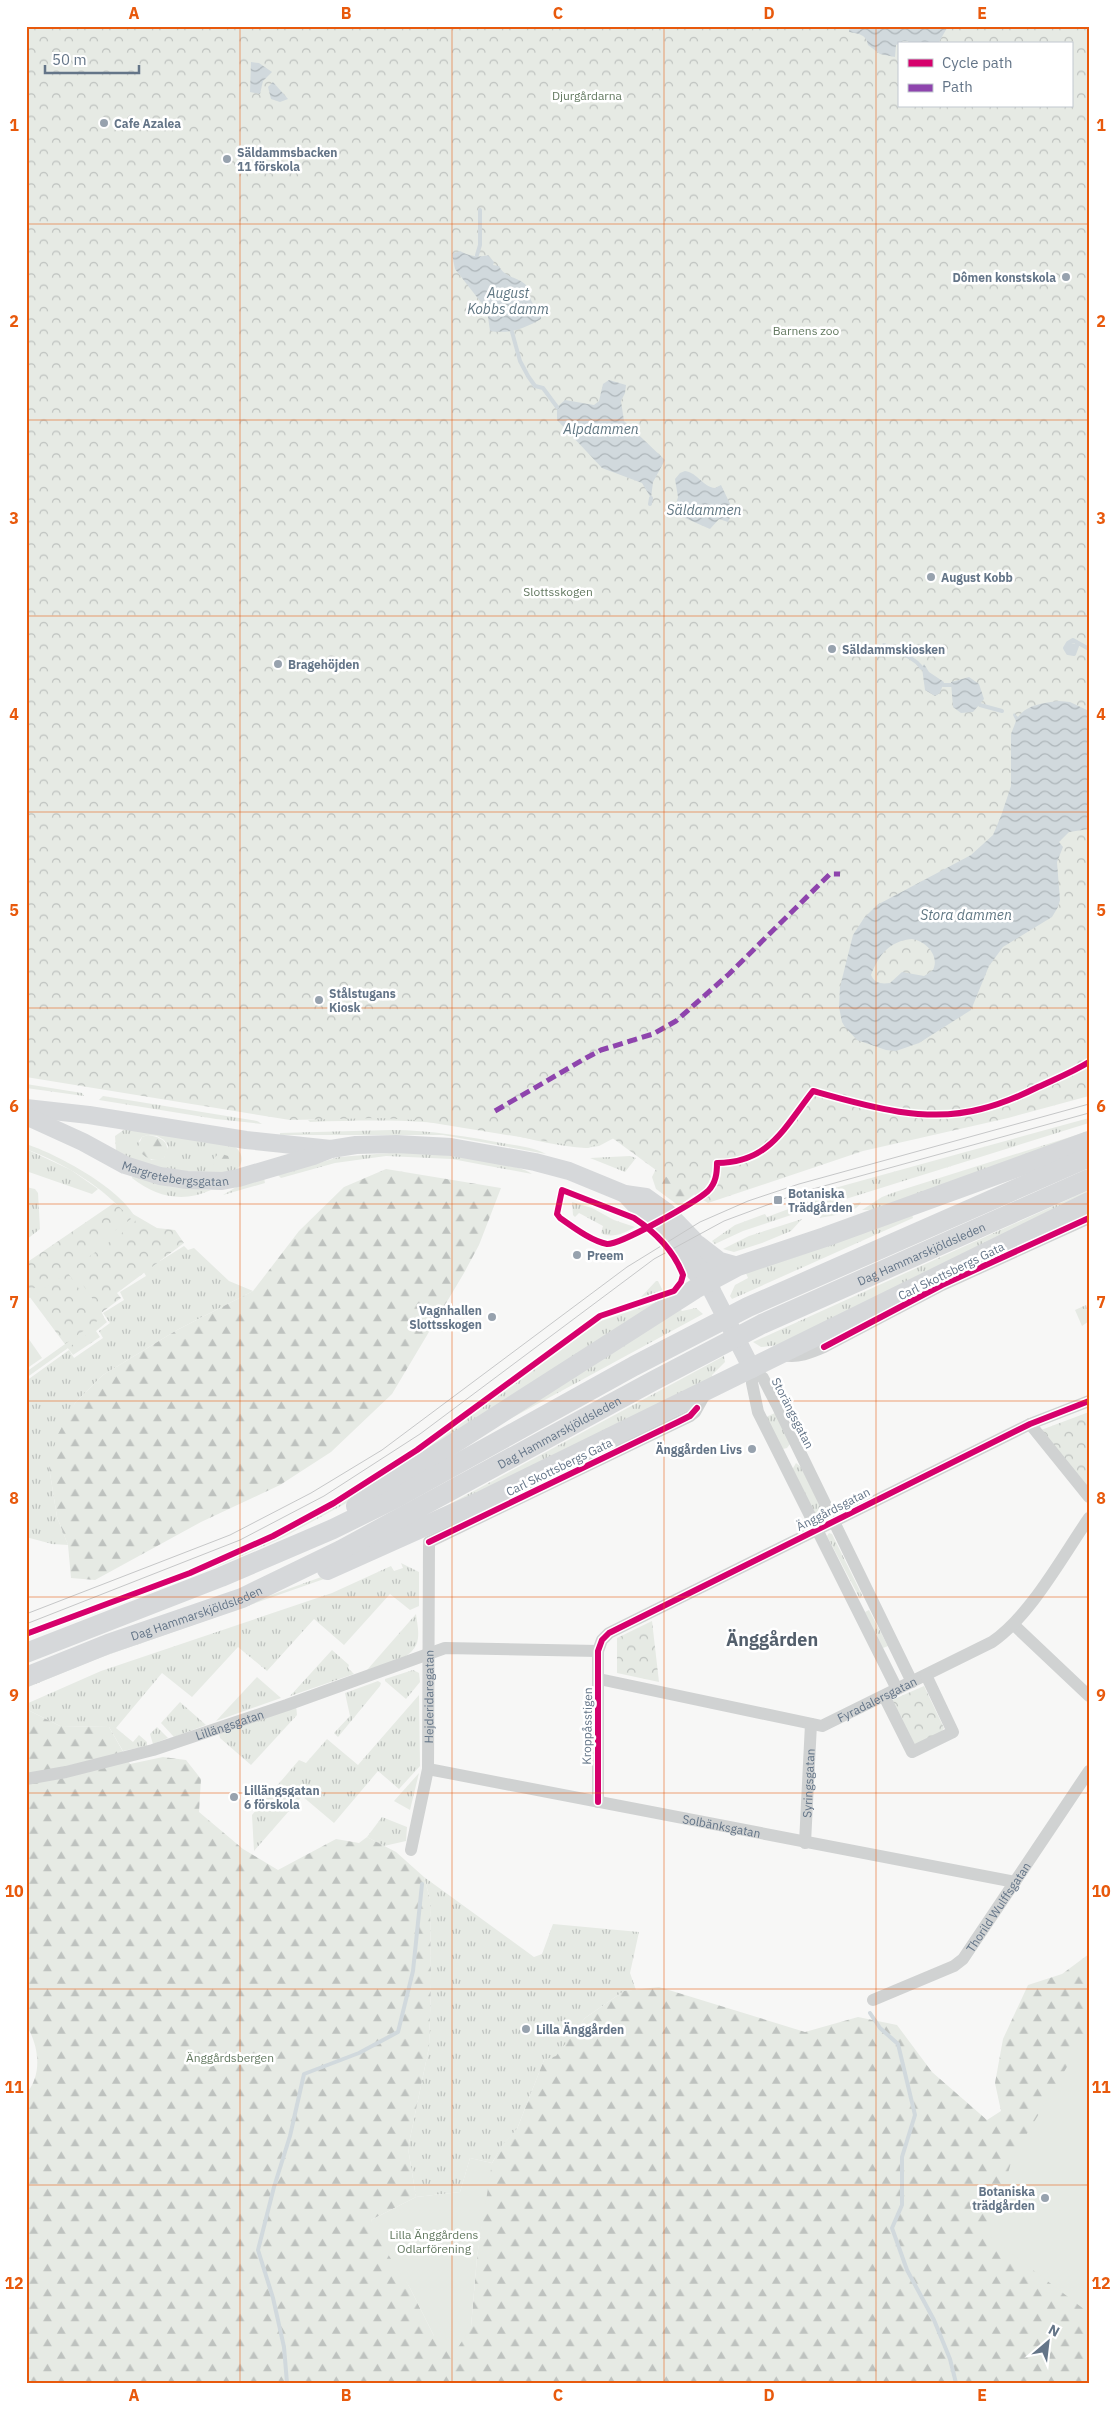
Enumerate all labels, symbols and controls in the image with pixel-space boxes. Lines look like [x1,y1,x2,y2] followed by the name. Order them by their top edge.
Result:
[129,3,140,23] text: A
[341,3,352,23] text: B
[553,3,563,23] text: C
[763,3,775,23] text: D
[977,3,987,23] text: E
[45,42,139,74] scale bar
[898,42,1072,108] legend
[52,50,87,69] text: 50 m
[942,53,1013,72] text: Cycle path
[942,77,973,96] text: Path
[552,88,623,103] park label: Djurgårdarna
[9,115,19,135] text: 1
[1096,115,1106,135] text: 1
[114,116,181,131] place label: Cafe Azalea
[98,117,110,129] marker: Cafe Azalea
[237,145,337,174] place label: Säldammsbacken 11 förskola
[221,153,233,165] marker: Säldammsbacken 11 förskola
[952,270,1056,285] place label: Dômen konstskola
[1060,271,1072,283] marker: Dômen konstskola
[467,284,549,318] water label: August Kobbs damm
[9,311,19,331] text: 2
[1096,311,1106,331] text: 2
[773,323,839,338] park label: Barnens zoo
[562,420,639,438] water label: Alpdammen
[666,501,742,519] water label: Säldammen
[9,508,19,528] text: 3
[1096,508,1106,528] text: 3
[941,570,1013,585] place label: August Kobb
[925,571,937,583] marker: August Kobb
[523,584,593,599] park label: Slottsskogen
[842,642,945,657] place label: Säldammskiosken
[826,643,838,655] marker: Säldammskiosken
[288,657,359,672] place label: Bragehöjden
[272,658,284,670] marker: Bragehöjden
[9,704,19,724] text: 4
[1096,704,1106,724] text: 4
[9,900,19,920] text: 5
[1096,900,1106,920] text: 5
[920,906,1012,924] water label: Stora dammen
[329,986,396,1015] place label: Stålstugans Kiosk
[313,994,325,1006] marker: Stålstugans Kiosk
[9,1096,19,1116] text: 6
[1096,1096,1106,1116] text: 6
[120,1157,230,1189] street label: Margretebergsgatan
[788,1186,853,1215] place label: Botaniska Trädgården
[772,1194,784,1206] marker: Botaniska Trädgården
[855,1218,988,1288] street label: Dag Hammarskjöldsleden
[895,1238,1007,1303] street label: Carl Skottsbergs Gata
[587,1248,624,1263] place label: Preem
[571,1249,583,1261] marker: Preem
[9,1292,19,1312] text: 7
[1096,1292,1106,1312] text: 7
[409,1303,482,1332] place label: Vagnhallen Slottsskogen
[486,1311,498,1323] marker: Vagnhallen Slottsskogen
[769,1375,817,1451] street label: Storängsgatan
[494,1392,624,1472] street label: Dag Hammarskjöldsleden
[503,1434,615,1499] street label: Carl Skottsbergs Gata
[655,1442,742,1457] place label: Änggården Livs
[746,1443,758,1455] marker: Änggården Livs
[794,1484,872,1534] street label: Änggårdsgatan
[9,1488,19,1508] text: 8
[1096,1488,1106,1508] text: 8
[129,1582,264,1643] street label: Dag Hammarskjöldsleden
[726,1628,818,1651] district label: Änggården
[421,1650,436,1744] street label: Hejderidaregatan
[835,1673,919,1725] street label: Fyradalersgatan
[9,1685,19,1705] text: 9
[1096,1685,1106,1705] text: 9
[579,1687,595,1765] street label: Kroppåsstigen
[193,1706,266,1743] street label: Lillängsgatan
[799,1748,817,1818] street label: Syringsgatan
[244,1783,320,1812] place label: Lillängsgatan 6 förskola
[228,1791,240,1803] marker: Lillängsgatan 6 förskola
[681,1811,762,1840] street label: Solbänksgatan
[962,1859,1034,1955] street label: Thorild Wulffsgatan
[4,1881,24,1901] text: 10
[1091,1881,1111,1901] text: 10
[536,2022,624,2037] place label: Lilla Änggården
[520,2023,532,2035] marker: Lilla Änggården
[186,2050,274,2065] park label: Änggårdsbergen
[4,2077,24,2097] text: 11
[1091,2077,1111,2097] text: 11
[972,2184,1035,2213] place label: Botaniska trädgården
[1039,2192,1051,2204] marker: Botaniska trädgården
[390,2227,479,2256] park label: Lilla Änggårdens Odlarförening
[4,2273,24,2293] text: 12
[1091,2273,1111,2293] text: 12
[1022,2316,1072,2366] north arrow
[1045,2320,1063,2341] text: N
[129,2385,140,2405] text: A
[341,2385,352,2405] text: B
[553,2385,563,2405] text: C
[763,2385,775,2405] text: D
[977,2385,987,2405] text: E

